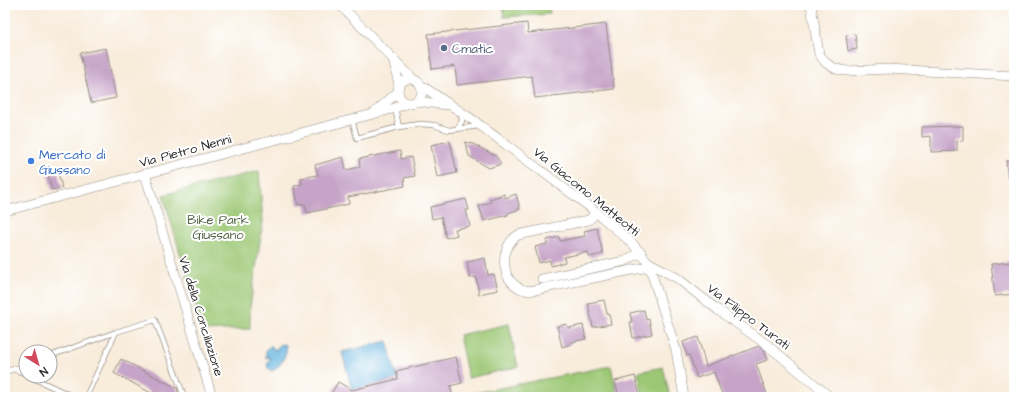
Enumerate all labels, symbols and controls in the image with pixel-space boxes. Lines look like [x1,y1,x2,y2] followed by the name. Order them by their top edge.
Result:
[452,40,493,58] place label: Cmatic
[439,43,449,53] marker: Cmatic
[137,130,233,172] street label: Via Pietro Nenni
[529,143,644,240] street label: Via Giacomo Matteotti
[39,146,105,179] place label: Mercato di Giussano
[26,156,36,166] marker: Mercato di Giussano
[187,211,249,244] park label: Bike Park Giussano
[174,254,228,379] street label: Via della Conciliazione
[703,280,794,354] street label: Via Filippo Turati
[18,344,58,384] north arrow
[36,364,51,380] text: N

